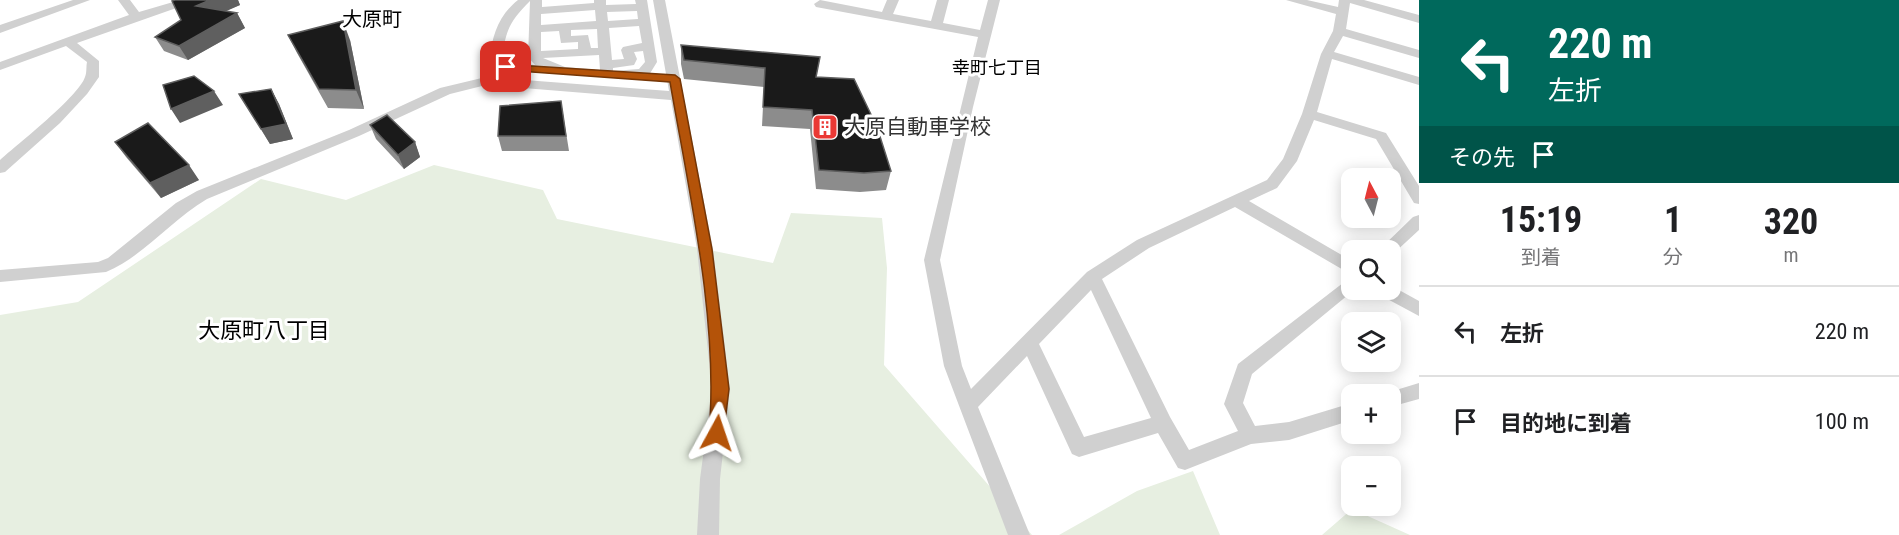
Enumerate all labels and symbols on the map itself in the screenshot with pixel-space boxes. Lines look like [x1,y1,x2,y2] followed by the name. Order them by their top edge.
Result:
[342,7,402,31] district label: 大原町
[480,41,531,92] pin
[952,57,1042,78] district label: 幸町七丁目
[810,112,840,142] building icon: 大原自動車学校
[844,115,991,139] place label: 大原自動車学校
[1341,168,1401,228] north arrow
[198,318,330,343] district label: 大原町八丁目
[685,401,749,465] position arrow

